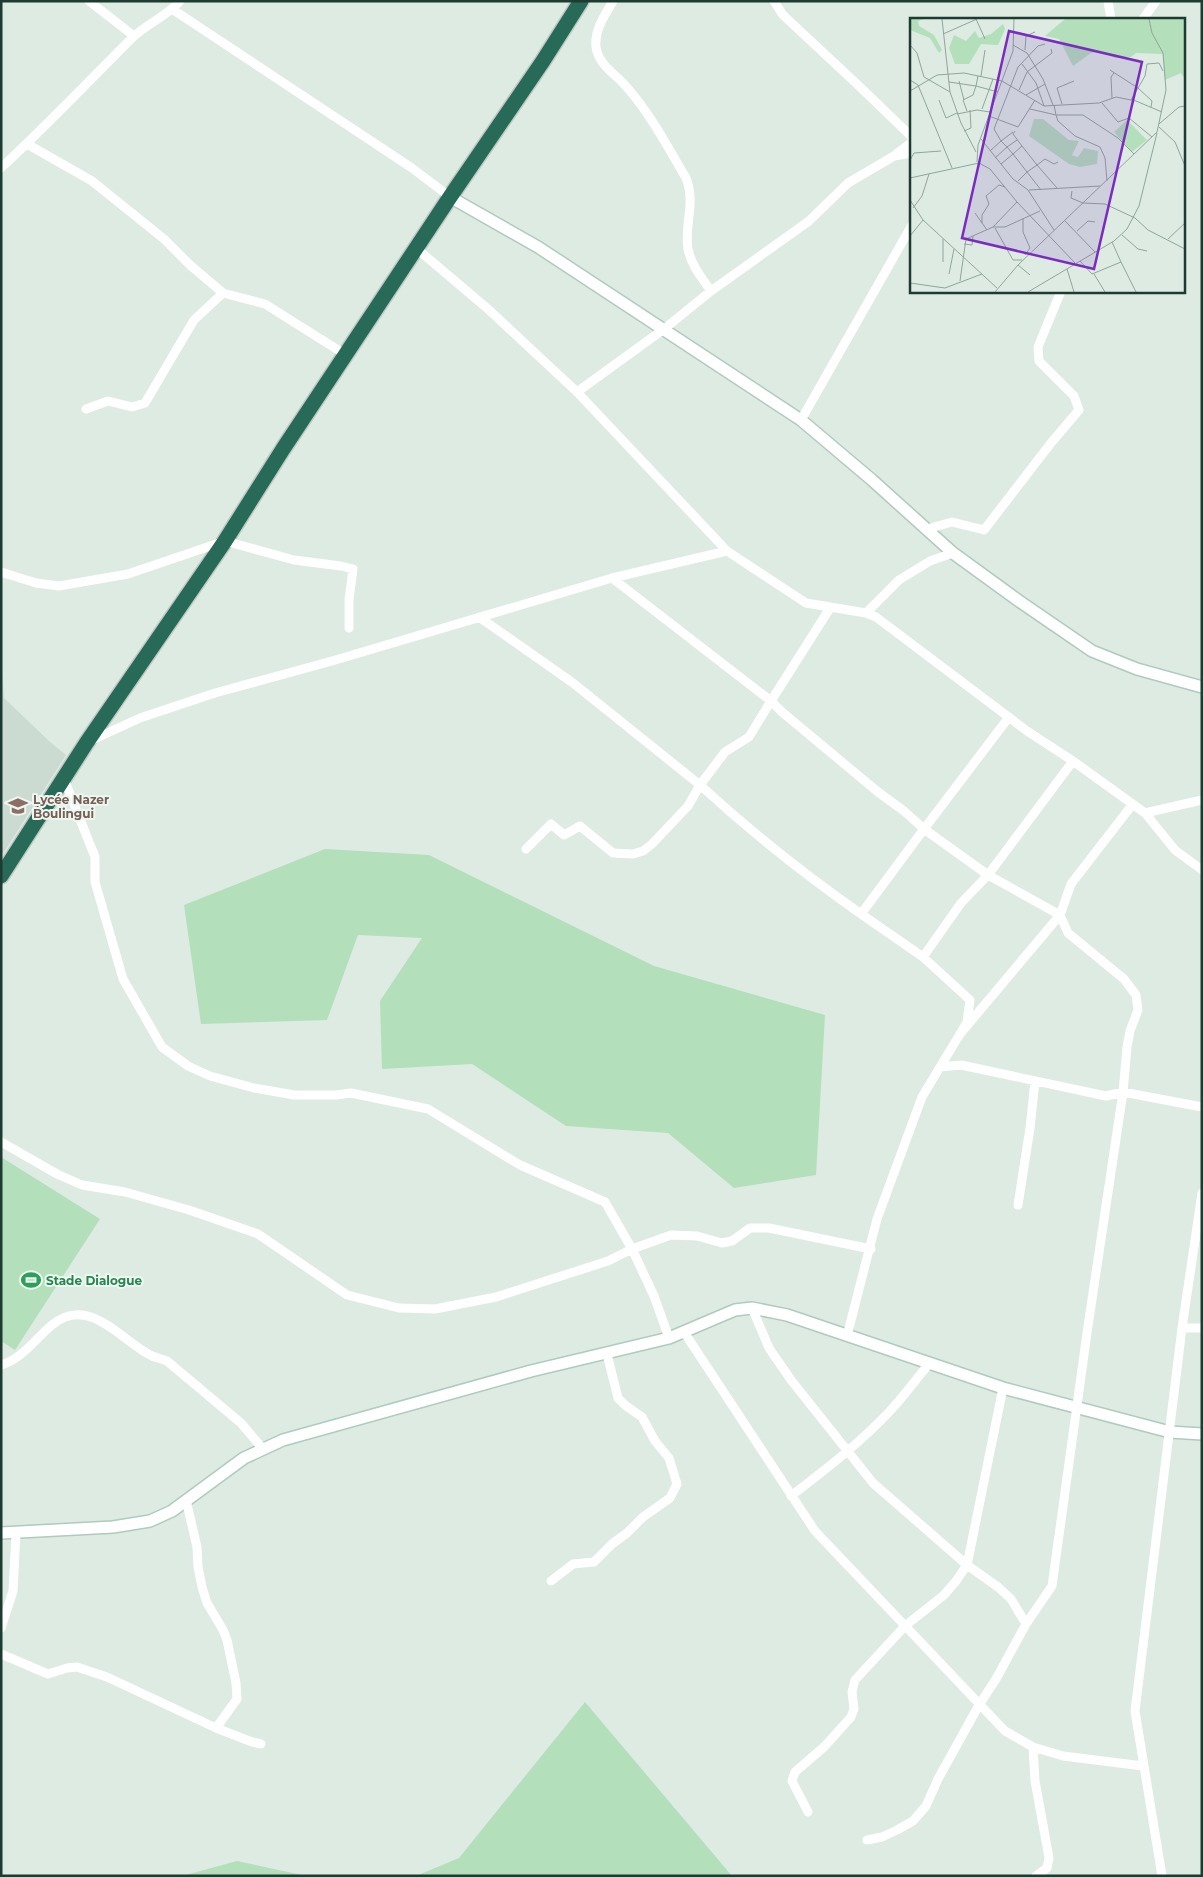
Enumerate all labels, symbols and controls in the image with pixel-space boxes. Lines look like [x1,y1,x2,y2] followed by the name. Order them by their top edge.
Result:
[910,18,1186,292] inset map
[33,792,109,821] place label: Lycée Nazer Boulingui
[7,795,29,817] school or university icon: Lycée Nazer Boulingui
[20,1269,42,1291] sports icon: Stade Dialogue
[46,1273,142,1288] place label: Stade Dialogue

